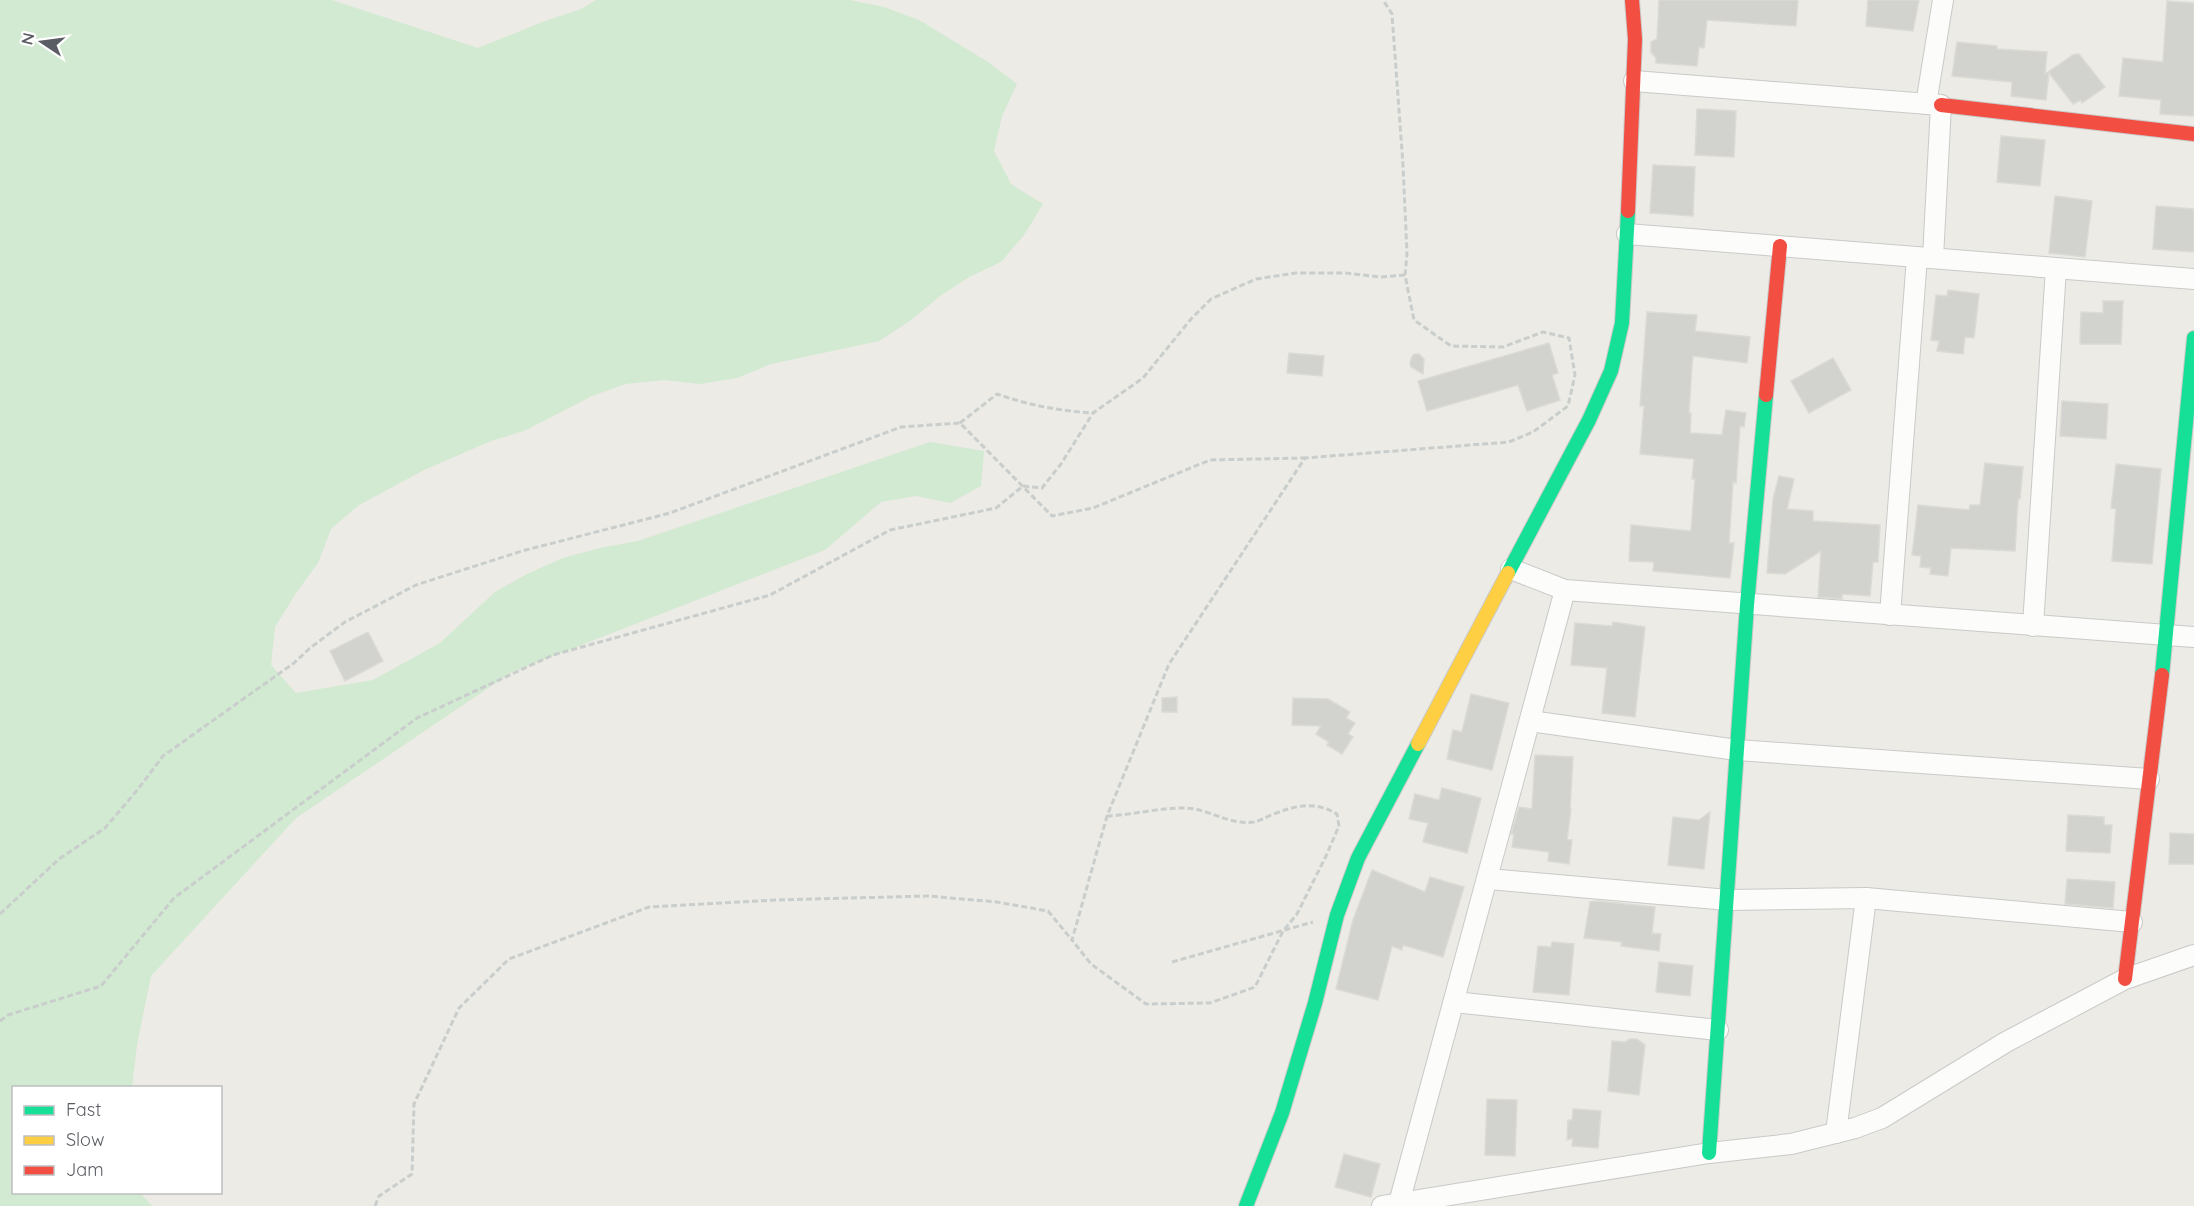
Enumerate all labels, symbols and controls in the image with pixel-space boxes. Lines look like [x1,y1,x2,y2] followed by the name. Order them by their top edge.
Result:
[12,12,72,72] north arrow
[16,31,38,47] text: N
[12,1086,222,1194] legend
[66,1098,101,1121] text: Fast
[66,1128,104,1151] text: Slow
[66,1158,104,1181] text: Jam

